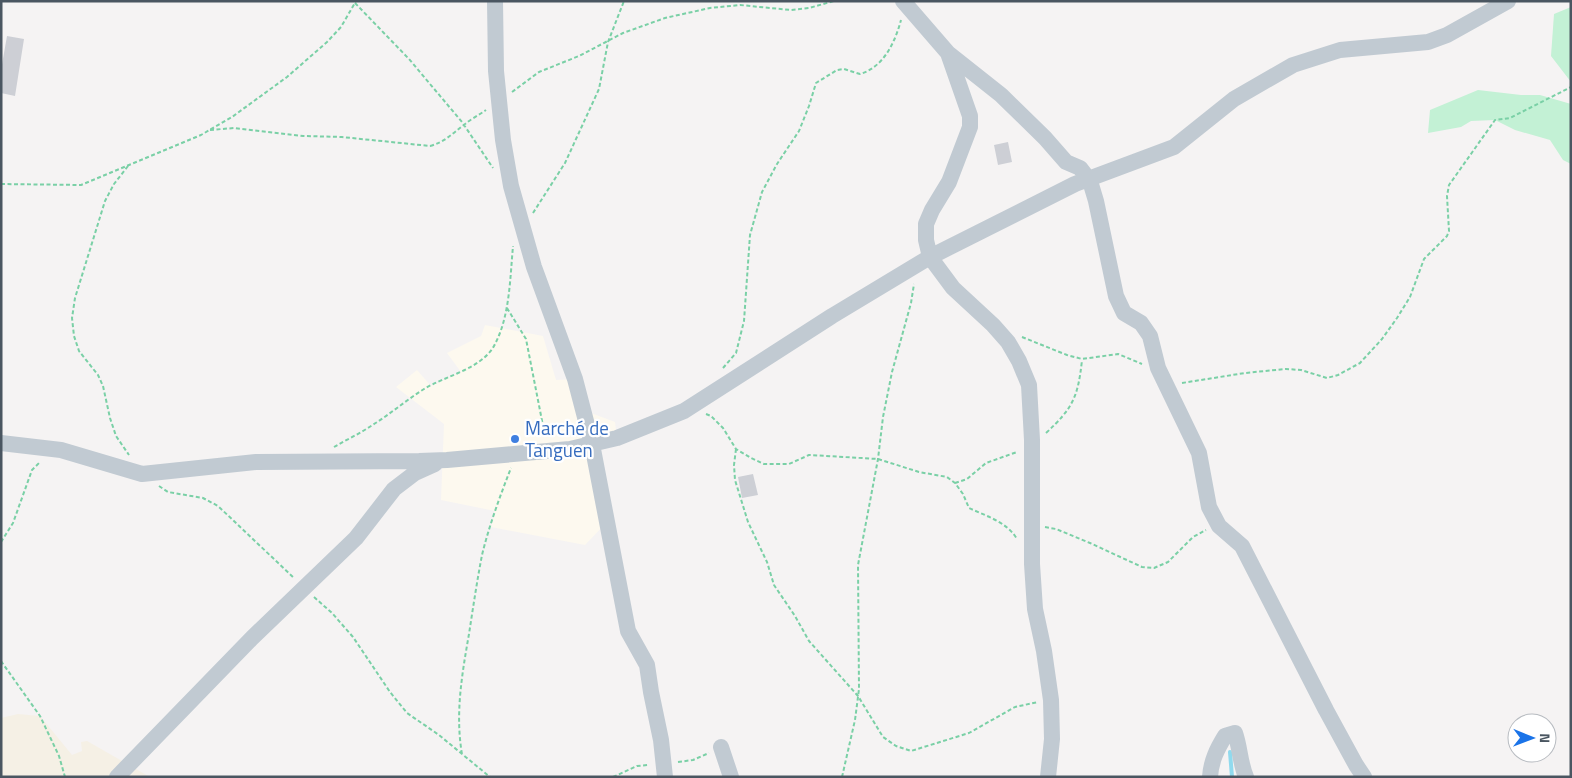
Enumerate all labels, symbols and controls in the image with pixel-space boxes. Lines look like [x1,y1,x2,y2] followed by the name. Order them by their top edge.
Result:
[525,413,609,464] place label: Marché de Tanguen
[509,433,521,445] marker: Marché de Tanguen
[1507,713,1557,763] north arrow
[1535,733,1556,743] text: N

